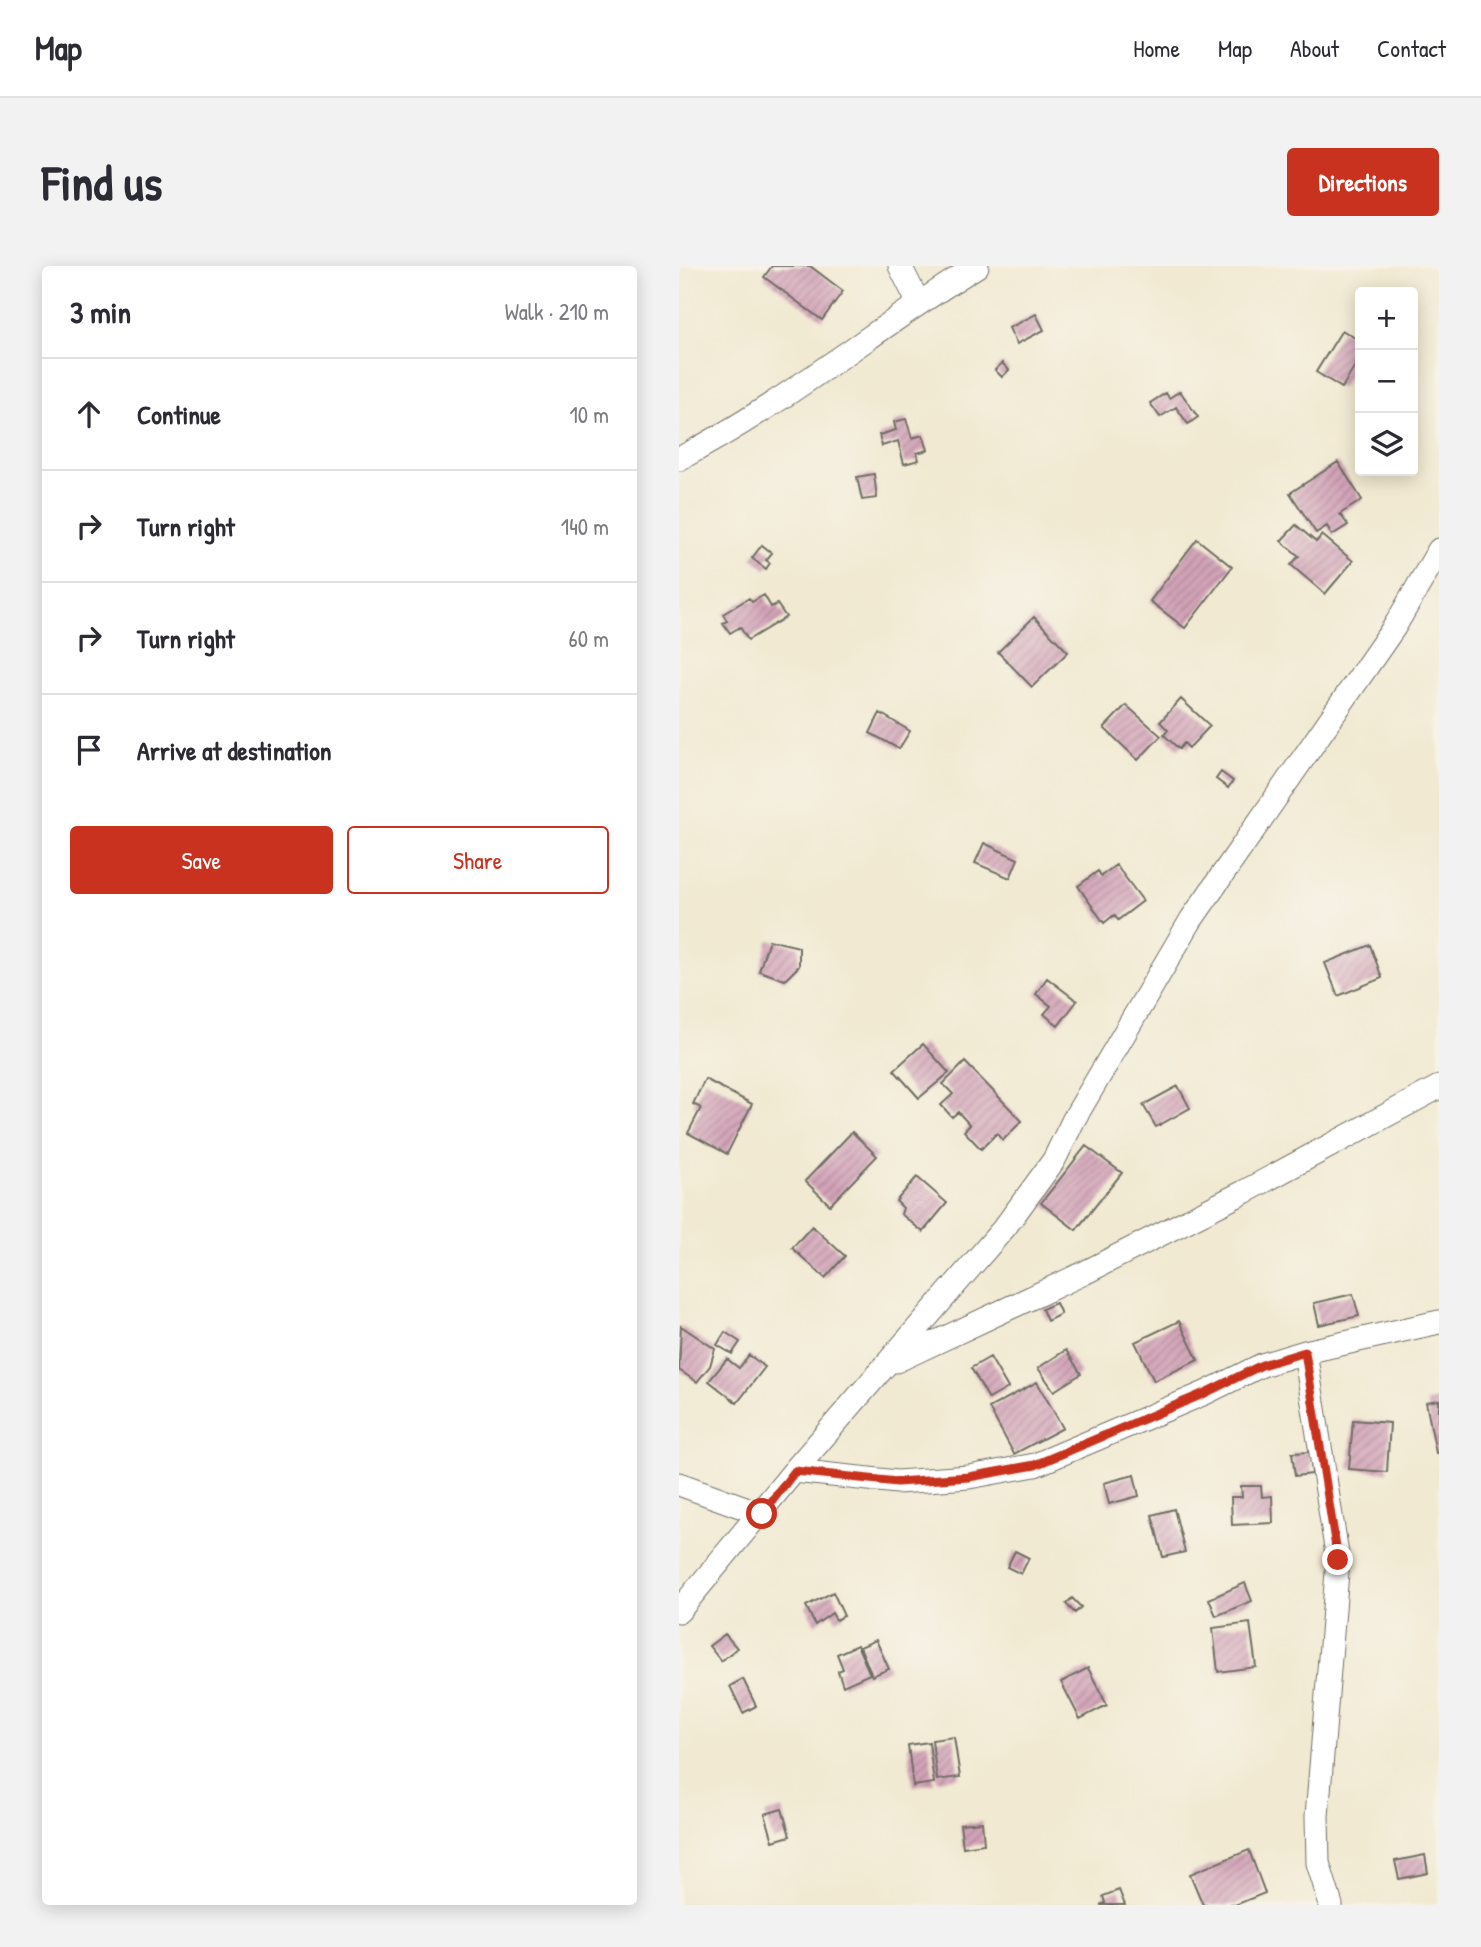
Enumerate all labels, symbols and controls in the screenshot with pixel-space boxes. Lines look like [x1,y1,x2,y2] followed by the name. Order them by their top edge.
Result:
[35,26,82,70] text: Map
[1133,32,1180,64] text: Home
[1218,32,1252,64] text: Map
[1290,32,1339,64] text: About
[1377,32,1446,64] text: Contact
[1287,148,1439,216] button: Directions
[42,149,162,215] text: Find us
[1355,287,1418,476] map controls
[1355,287,1418,350] button: +
[70,292,131,332] text: 3 min
[505,296,609,327] text: Walk · 210 m
[1355,350,1418,413] button: −
[70,395,108,433] icon: ahead
[137,397,221,432] text: Continue
[569,399,609,430] text: 10 m
[1355,413,1418,476] button: layers
[70,507,108,545] icon: right
[137,509,235,544] text: Turn right
[561,511,609,542] text: 140 m
[70,619,108,657] icon: right
[137,621,235,656] text: Turn right
[569,623,609,654] text: 60 m
[70,731,108,769] icon: arrive
[137,733,332,768] text: Arrive at destination
[70,826,333,894] button: Save
[347,826,609,894] button: Share
[746,1498,777,1529] route start
[1322,1544,1353,1575] route end

